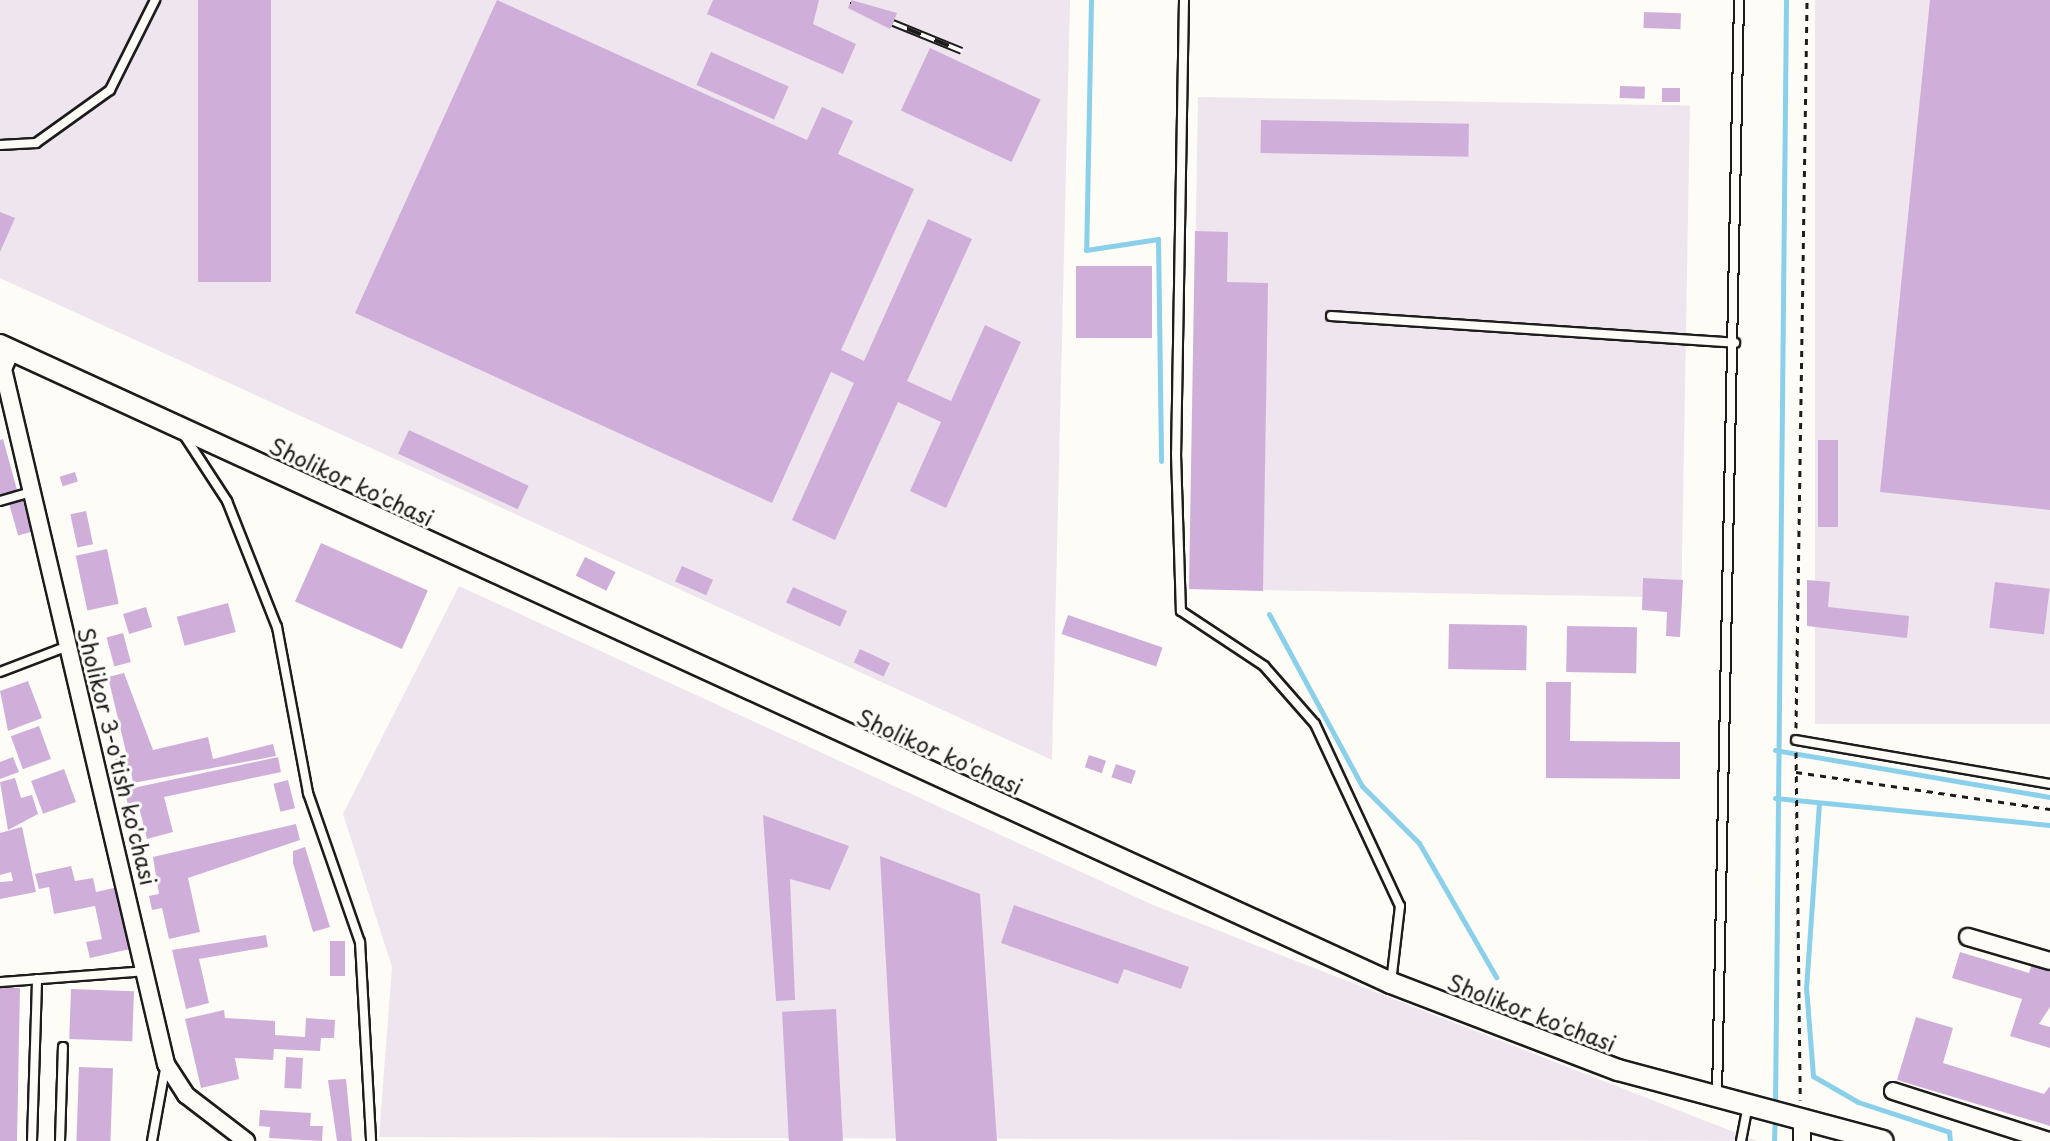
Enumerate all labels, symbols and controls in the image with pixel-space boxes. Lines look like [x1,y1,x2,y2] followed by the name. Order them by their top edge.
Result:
[266,431,438,531] street label: Sholikor ko'chasi
[73,624,163,888] street label: Sholikor 3-o'tish ko'chasi
[853,703,1027,799] street label: Sholikor ko'chasi
[1444,968,1620,1056] street label: Sholikor ko'chasi

